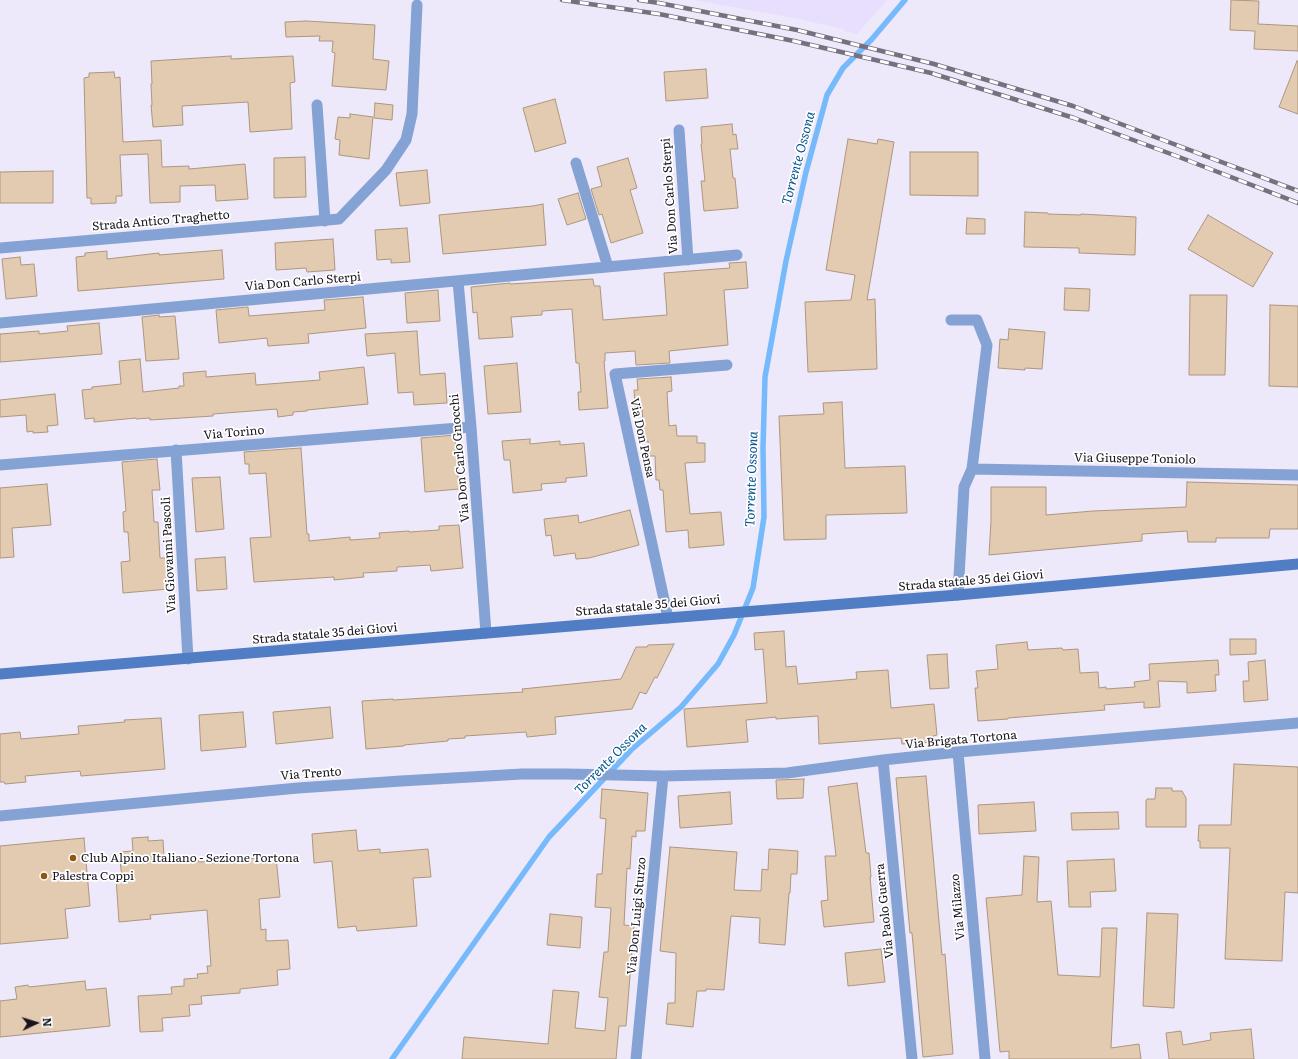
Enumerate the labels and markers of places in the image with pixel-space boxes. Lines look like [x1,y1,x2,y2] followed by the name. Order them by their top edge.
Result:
[81,851,299,865] place label: Club Alpino Italiano - Sezione Tortona
[68,853,78,863] marker: Club Alpino Italiano - Sezione Tortona
[52,869,134,883] place label: Palestra Coppi
[39,871,49,881] marker: Palestra Coppi

